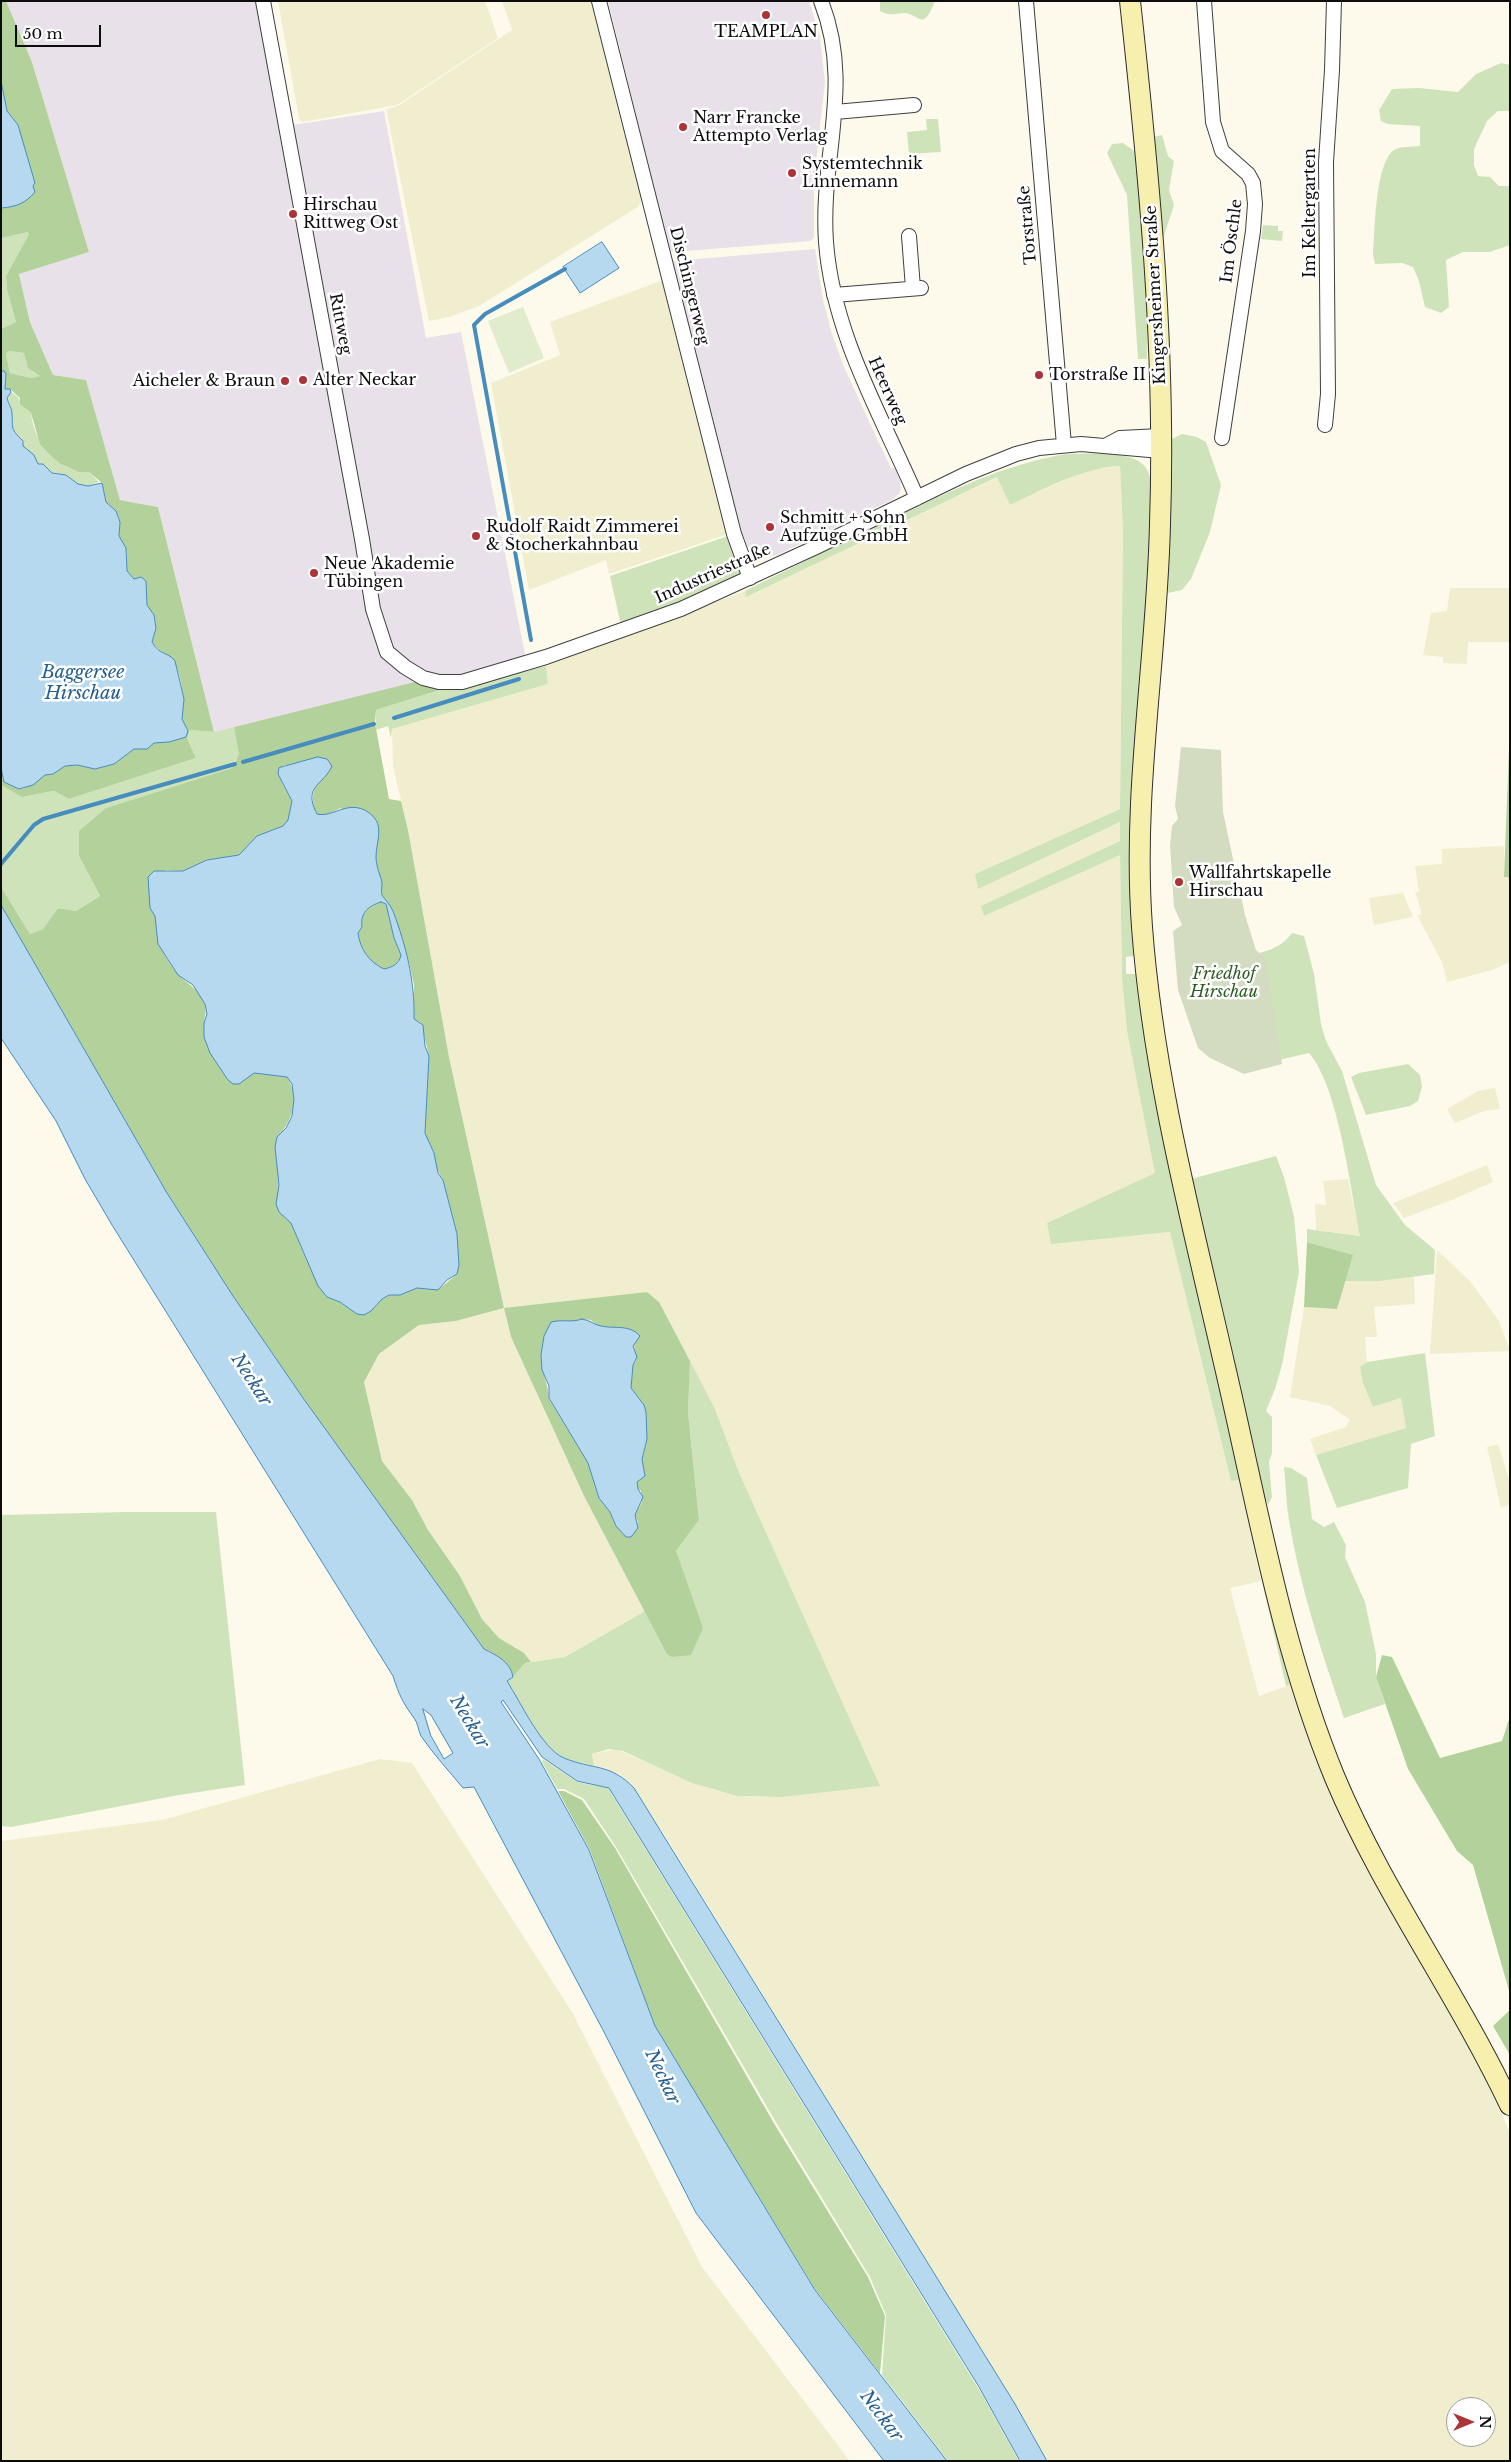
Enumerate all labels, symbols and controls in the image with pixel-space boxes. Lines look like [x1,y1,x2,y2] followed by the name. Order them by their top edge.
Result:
[760,9,772,21] marker: TEAMPLAN
[18,15,104,47] scale bar
[714,22,818,42] place label: TEAMPLAN
[23,24,63,43] text: 50 m
[693,108,827,146] place label: Narr Francke Attempto Verlag
[677,121,689,133] marker: Narr Francke Attempto Verlag
[1300,148,1320,278] street label: Im Keltergarten
[802,154,923,192] place label: Systemtechnik Linnemann
[786,167,798,179] marker: Systemtechnik Linnemann
[1015,185,1041,265] street label: Torstraße
[303,195,398,233] place label: Hirschau Rittweg Ost
[1217,198,1247,284] street label: Im Öschle
[1142,205,1170,385] street label: Kingersheimer Straße
[287,208,299,220] marker: Hirschau Rittweg Ost
[665,225,713,347] street label: Dischingerweg
[325,292,355,356] street label: Rittweg
[863,354,911,428] street label: Heerweg
[1049,365,1146,385] place label: Torstraße II
[1033,369,1045,381] marker: Torstraße II
[313,370,416,390] place label: Alter Neckar
[133,371,275,391] place label: Aicheler & Braun
[297,374,309,386] marker: Alter Neckar
[279,375,291,387] marker: Aicheler & Braun
[780,508,908,546] place label: Schmitt + Sohn Aufzüge GmbH
[486,517,679,555] place label: Rudolf Raidt Zimmerei & Stocherkahnbau
[764,521,776,533] marker: Schmitt + Sohn Aufzüge GmbH
[470,530,482,542] marker: Rudolf Raidt Zimmerei & Stocherkahnbau
[652,540,774,608] street label: Industriestraße
[324,554,454,592] place label: Neue Akademie Tübingen
[308,567,320,579] marker: Neue Akademie Tübingen
[42,662,124,704] water label: Baggersee Hirschau
[1189,863,1331,901] place label: Wallfahrtskapelle Hirschau
[1173,876,1185,888] marker: Wallfahrtskapelle Hirschau
[1190,964,1258,1002] park label: Friedhof Hirschau
[226,1350,276,1410] water label: Neckar
[445,1691,493,1753] water label: Neckar
[640,2046,684,2108] water label: Neckar
[855,2386,907,2446] water label: Neckar
[1446,2397,1496,2447] north arrow
[1476,2415,1494,2429] text: N

